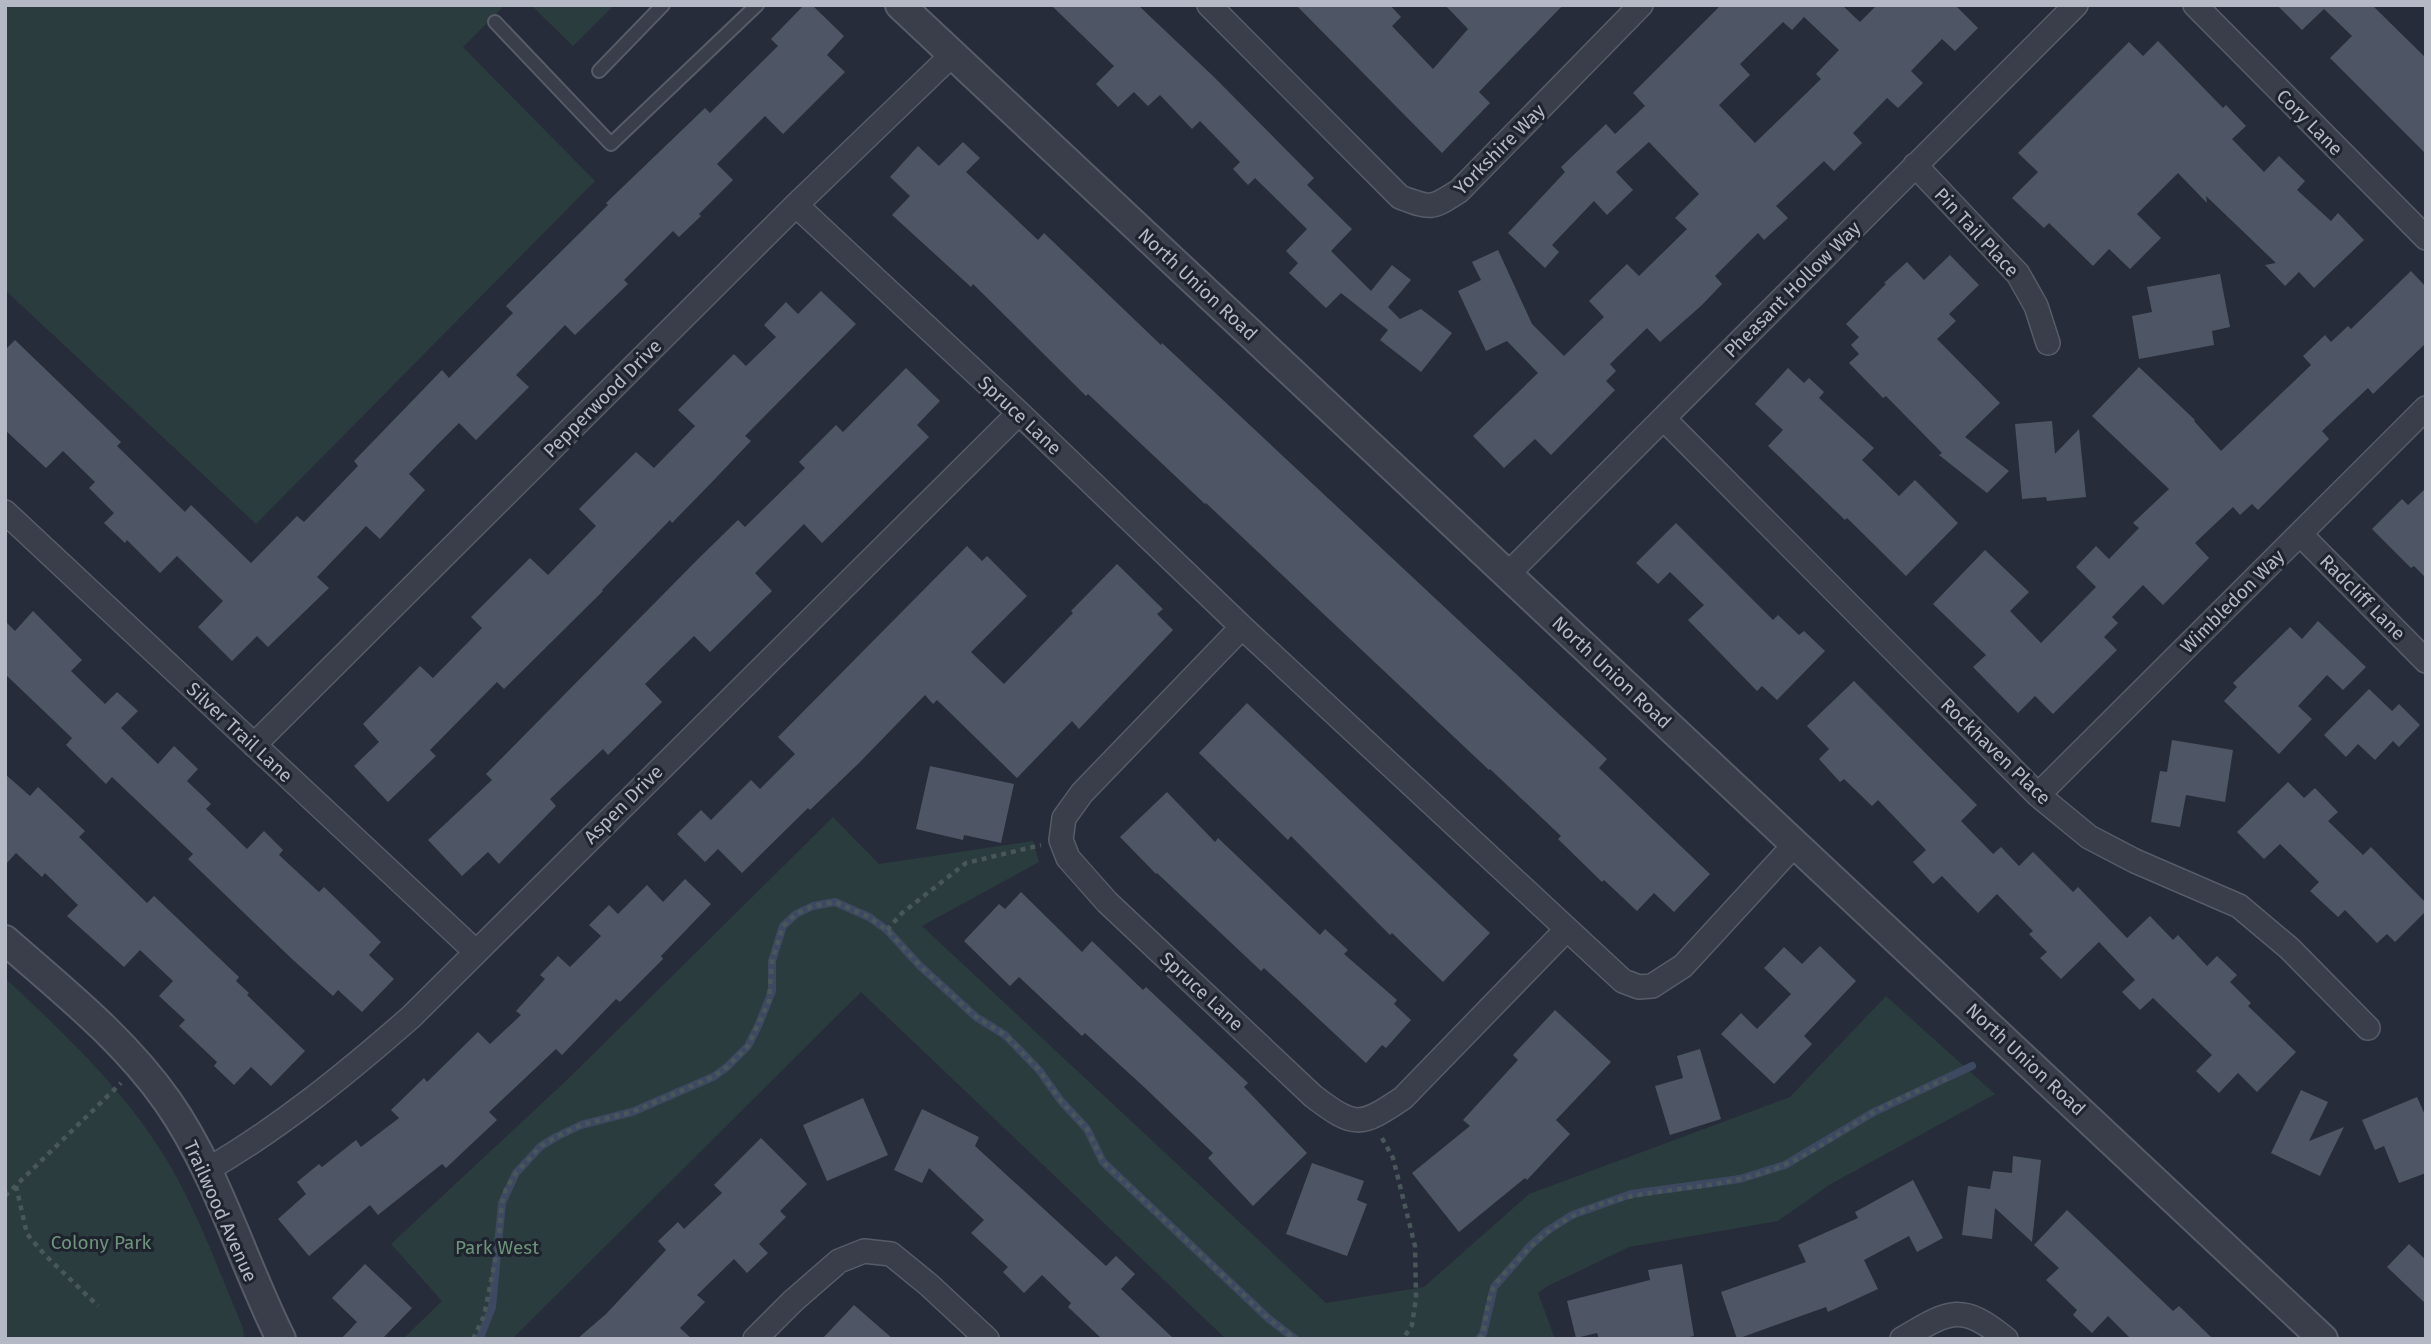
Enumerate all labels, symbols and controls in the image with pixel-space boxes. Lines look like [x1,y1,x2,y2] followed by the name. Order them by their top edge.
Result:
[2272,84,2348,160] street label: Cory Lane
[1449,99,1550,200] street label: Yorkshire Way
[1930,183,2024,282] street label: Pin Tail Place
[1719,216,1866,362] street label: Pheasant Hollow Way
[1133,223,1262,345] street label: North Union Road
[538,334,666,462] street label: Pepperwood Drive
[973,371,1066,460] street label: Spruce Lane
[2176,544,2290,658] street label: Wimbledon Way
[2315,550,2410,645] street label: Radcliff Lane
[1547,611,1676,733] street label: North Union Road
[182,677,297,787] street label: Silver Trail Lane
[1936,693,2055,810] street label: Rockhaven Place
[579,760,668,849] street label: Aspen Drive
[1155,947,1248,1036] street label: Spruce Lane
[1961,998,2090,1120] street label: North Union Road
[179,1137,262,1286] street label: Trailwood Avenue
[51,1231,152,1254] park label: Colony Park
[455,1236,539,1259] park label: Park West

